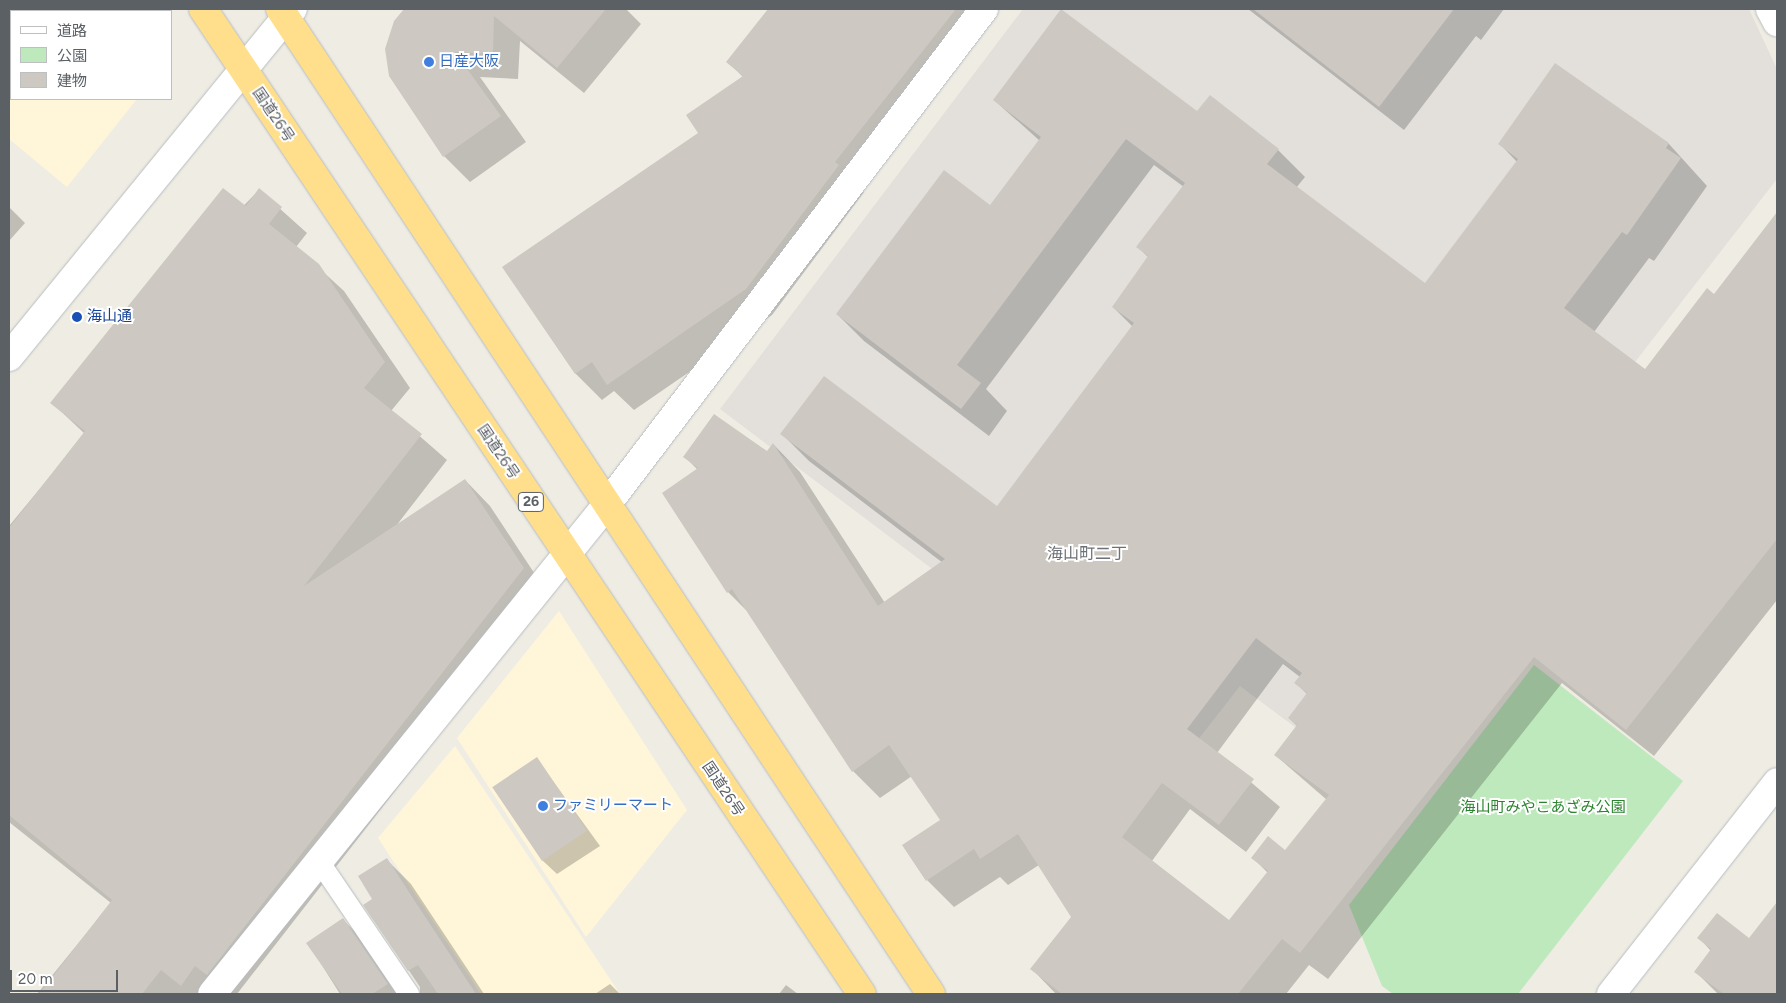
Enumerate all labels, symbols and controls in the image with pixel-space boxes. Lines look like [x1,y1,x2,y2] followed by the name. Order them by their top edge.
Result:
[10,10,172,100] legend
[57,22,87,40] text: 道路
[57,47,87,65] text: 公園
[439,53,499,71] place label: 日産大阪
[423,56,435,68] marker: 日産大阪
[57,72,87,90] text: 建物
[248,84,298,146] street label: 国道26号
[87,308,132,326] place label: 海山通
[71,311,83,323] marker: 海山通
[473,421,523,483] street label: 国道26号
[517,491,545,514] road number: 26
[1047,544,1127,564] district label: 海山町二丁
[698,758,748,820] street label: 国道26号
[553,797,673,815] place label: ファミリーマート
[1461,799,1625,817] park label: 海山町みやこあざみ公園
[537,800,549,812] marker: ファミリーマート
[12,960,120,992] scale bar
[18,970,52,988] text: 20 m

